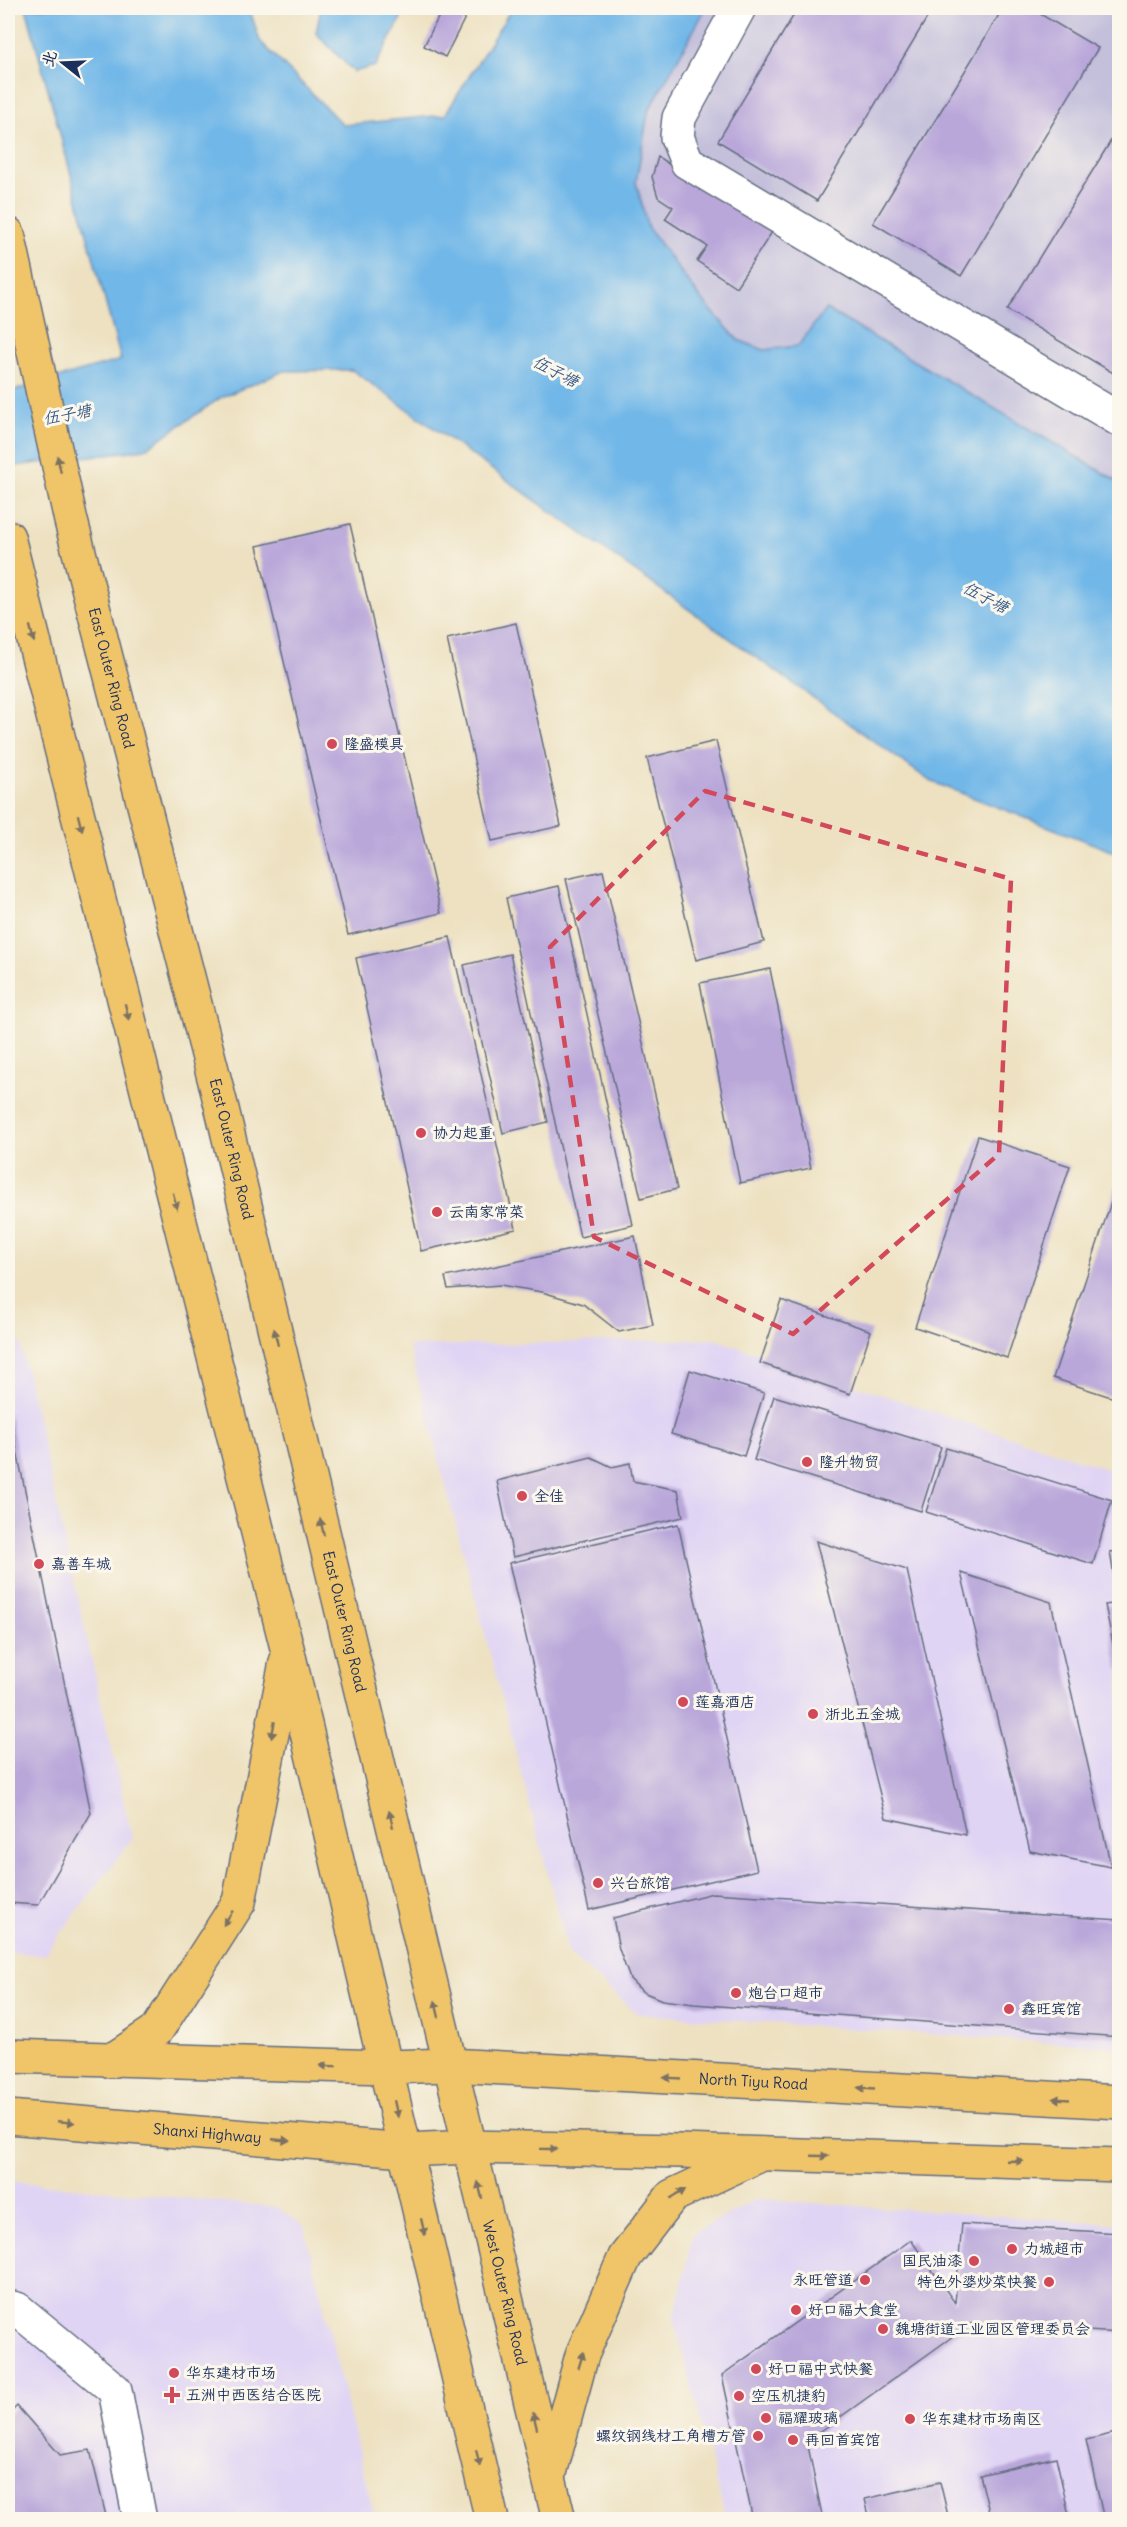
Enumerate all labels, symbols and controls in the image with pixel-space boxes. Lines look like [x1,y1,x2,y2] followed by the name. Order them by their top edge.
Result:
[33,33,93,93] north arrow
[37,48,61,69] text: 北
[530,351,584,392] water label: 伍子塘
[42,400,94,428] water label: 伍子塘
[53,455,63,473] one-way arrow
[960,577,1014,618] water label: 伍子塘
[85,606,139,750] street label: East Outer Ring Road
[28,625,37,643] one-way arrow
[344,734,404,753] place label: 隆盛模具
[325,737,339,751] marker: 隆盛模具
[75,814,85,832] one-way arrow
[123,1003,133,1022] one-way arrow
[206,1076,258,1221] street label: East Outer Ring Road
[433,1123,493,1142] place label: 协力起重
[414,1126,428,1140] marker: 协力起重
[171,1193,180,1211] one-way arrow
[449,1202,524,1221] place label: 云南家常菜
[430,1205,444,1219] marker: 云南家常菜
[271,1328,281,1347] one-way arrow
[819,1452,879,1471] place label: 隆升物贸
[800,1455,814,1469] marker: 隆升物贸
[534,1486,564,1505] place label: 全佳
[515,1489,529,1503] marker: 全佳
[316,1518,326,1536] one-way arrow
[319,1549,371,1694] street label: East Outer Ring Road
[51,1554,111,1573] place label: 嘉善车城
[32,1557,46,1571] marker: 嘉善车城
[695,1692,755,1711] place label: 莲嘉酒店
[676,1695,690,1709] marker: 莲嘉酒店
[825,1704,900,1723] place label: 浙北五金城
[806,1707,820,1721] marker: 浙北五金城
[268,1720,277,1739] one-way arrow
[386,1810,396,1828] one-way arrow
[610,1873,670,1892] place label: 兴台旅馆
[591,1876,605,1890] marker: 兴台旅馆
[223,1910,234,1926] one-way arrow
[748,1983,823,2002] place label: 炮台口超市
[729,1986,743,2000] marker: 炮台口超市
[431,1999,441,2018] one-way arrow
[1021,1999,1081,2018] place label: 鑫旺宾馆
[1002,2002,1016,2016] marker: 鑫旺宾馆
[318,2061,337,2071] one-way arrow
[698,2069,809,2094] street label: North Tiyu Road
[662,2073,681,2082] one-way arrow
[857,2084,876,2093] one-way arrow
[1052,2094,1071,2103] one-way arrow
[391,2099,401,2118] one-way arrow
[56,2117,75,2127] one-way arrow
[152,2119,262,2147] street label: Shanxi Highway
[272,2135,291,2145] one-way arrow
[540,2144,559,2153] one-way arrow
[811,2151,830,2160] one-way arrow
[1006,2157,1025,2166] one-way arrow
[475,2181,485,2199] one-way arrow
[669,2189,686,2200] one-way arrow
[419,2218,429,2237] one-way arrow
[479,2218,532,2367] street label: West Outer Ring Road
[1024,2239,1084,2258] place label: 力城超市
[1005,2242,1019,2256] marker: 力城超市
[902,2251,963,2270] place label: 国民油漆
[967,2254,981,2268] marker: 国民油漆
[793,2270,853,2289] place label: 永旺管道
[917,2272,1037,2291] place label: 特色外婆炒菜快餐
[858,2273,872,2287] marker: 永旺管道
[1042,2275,1056,2289] marker: 特色外婆炒菜快餐
[808,2300,898,2319] place label: 好口福大食堂
[789,2303,803,2317] marker: 好口福大食堂
[895,2319,1090,2338] place label: 魏塘街道工业园区管理委员会
[876,2322,890,2336] marker: 魏塘街道工业园区管理委员会
[577,2351,586,2369] one-way arrow
[768,2359,873,2378] place label: 好口福中式快餐
[749,2362,763,2376] marker: 好口福中式快餐
[186,2363,276,2382] place label: 华东建材市场
[167,2366,181,2380] marker: 华东建材市场
[186,2385,321,2404] place label: 五洲中西医结合医院
[163,2386,181,2404] marker: 五洲中西医结合医院
[751,2386,826,2405] place label: 空压机捷豹
[732,2389,746,2403] marker: 空压机捷豹
[778,2408,838,2427] place label: 福耀玻璃
[922,2409,1042,2428] place label: 华东建材市场南区
[530,2411,540,2430] one-way arrow
[759,2411,773,2425] marker: 福耀玻璃
[903,2412,917,2426] marker: 华东建材市场南区
[596,2426,746,2445] place label: 螺纹钢线材工角槽方管
[751,2429,765,2443] marker: 螺纹钢线材工角槽方管
[805,2430,880,2449] place label: 再回首宾馆
[786,2433,800,2447] marker: 再回首宾馆
[473,2449,483,2467] one-way arrow

